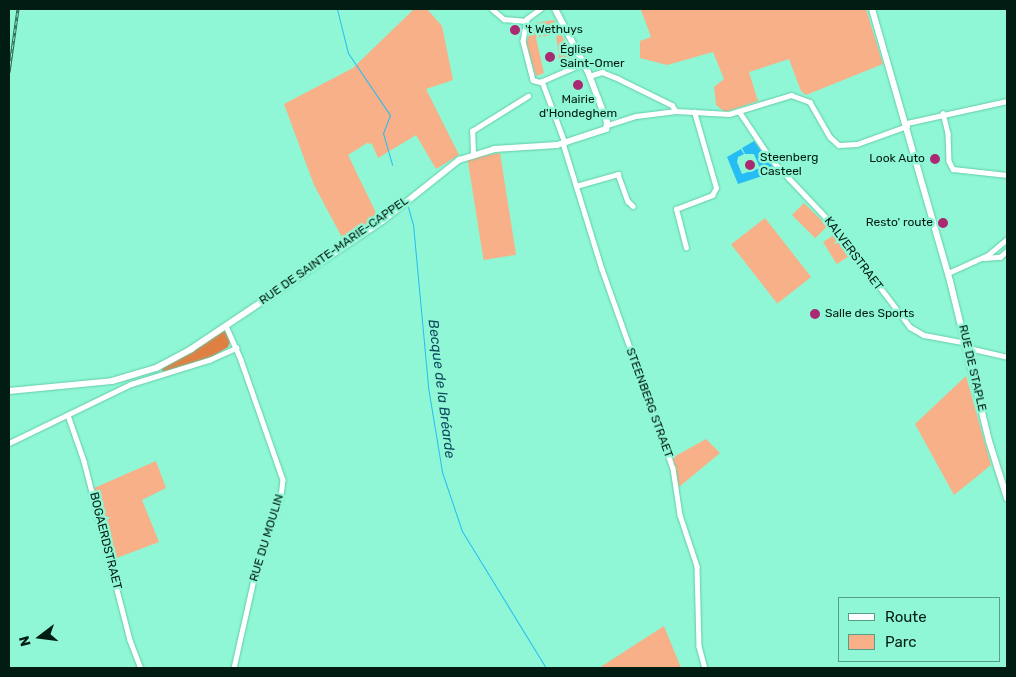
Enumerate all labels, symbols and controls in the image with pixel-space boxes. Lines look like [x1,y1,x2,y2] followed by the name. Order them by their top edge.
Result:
[525,23,583,37] place label: 't Wethuys
[509,24,521,36] marker: 't Wethuys
[560,43,625,71] place label: Église Saint-Omer
[544,51,556,63] marker: Église Saint-Omer
[572,79,584,91] marker: Mairie d'Hondeghem
[539,93,617,121] place label: Mairie d'Hondeghem
[760,151,818,179] place label: Steenberg Casteel
[869,152,925,166] place label: Look Auto
[929,153,941,165] marker: Look Auto
[744,159,756,171] marker: Steenberg Casteel
[257,194,411,308] street label: RUE DE SAINTE-MARIE-CAPPEL
[821,214,885,294] street label: KALVERSTRAET
[866,216,933,230] place label: Resto' route
[937,217,949,229] marker: Resto' route
[825,307,914,321] place label: Salle des Sports
[809,308,821,320] marker: Salle des Sports
[424,319,458,459] water label: Becque de la Bréarde
[955,323,989,413] street label: RUE DE STAPLE
[622,346,676,460] street label: STEENBERG STRAET
[86,491,124,591] street label: BOGAERDSTRAET
[247,493,287,583] street label: RUE DU MOULIN
[838,597,1001,662] legend
[885,608,927,626] text: Route
[15,612,65,662] north arrow
[885,633,917,651] text: Parc
[16,634,35,648] text: N

